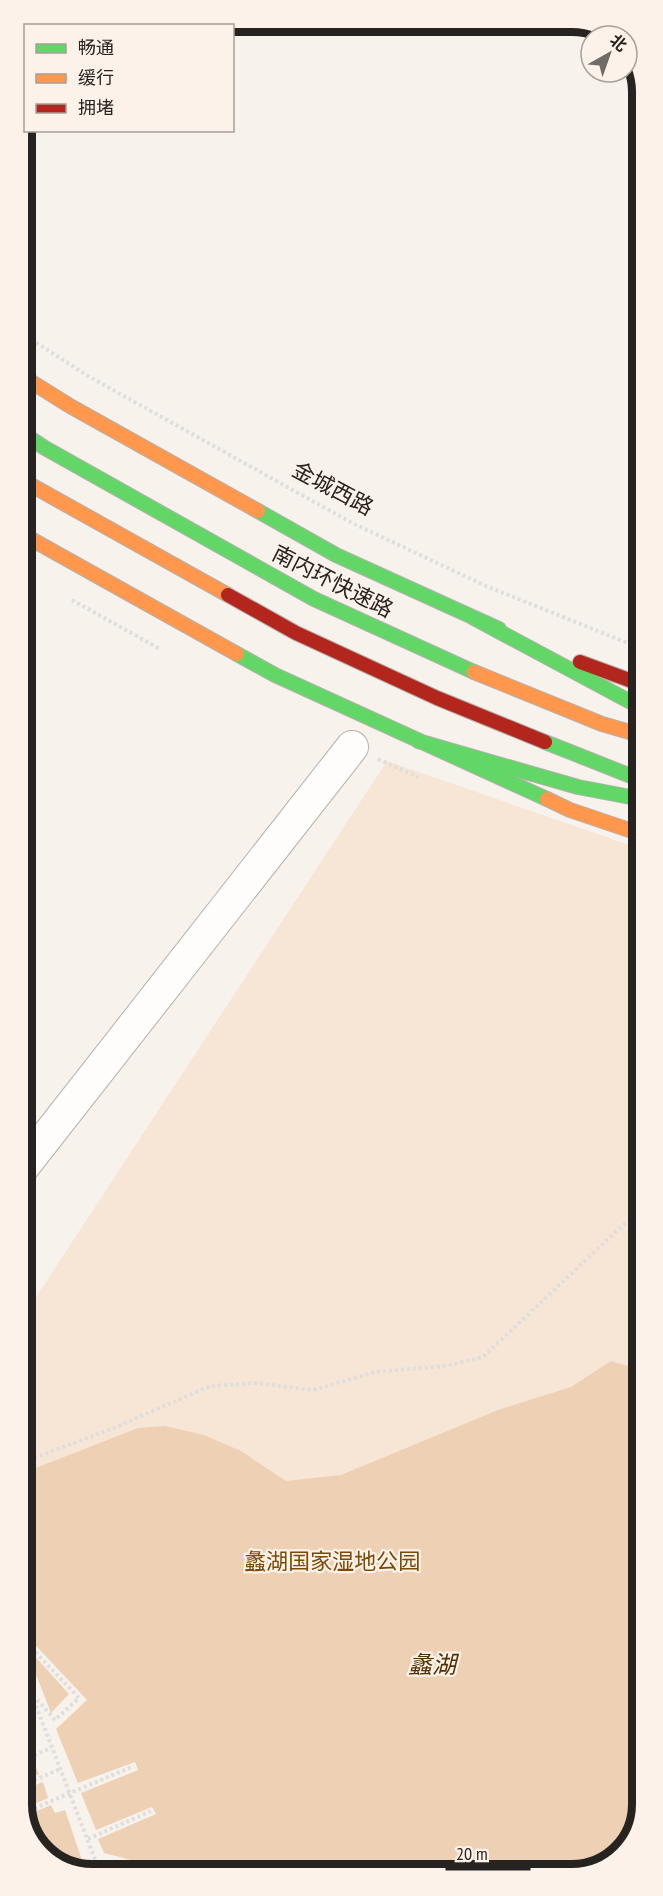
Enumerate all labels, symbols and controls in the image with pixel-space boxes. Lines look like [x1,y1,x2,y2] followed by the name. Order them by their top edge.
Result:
[24,24,234,132] legend
[579,24,639,84] north arrow
[606,30,631,55] text: 北
[78,36,114,59] text: 畅通
[78,66,114,89] text: 缓行
[78,96,114,119] text: 拥堵
[288,455,378,521] street label: 金城西路
[268,539,398,623] street label: 南内环快速路
[244,1547,420,1575] park label: 蠡湖国家湿地公园
[408,1649,460,1680] water label: 蠡湖
[447,1833,530,1871] scale bar
[456,1842,488,1865] text: 20 m

